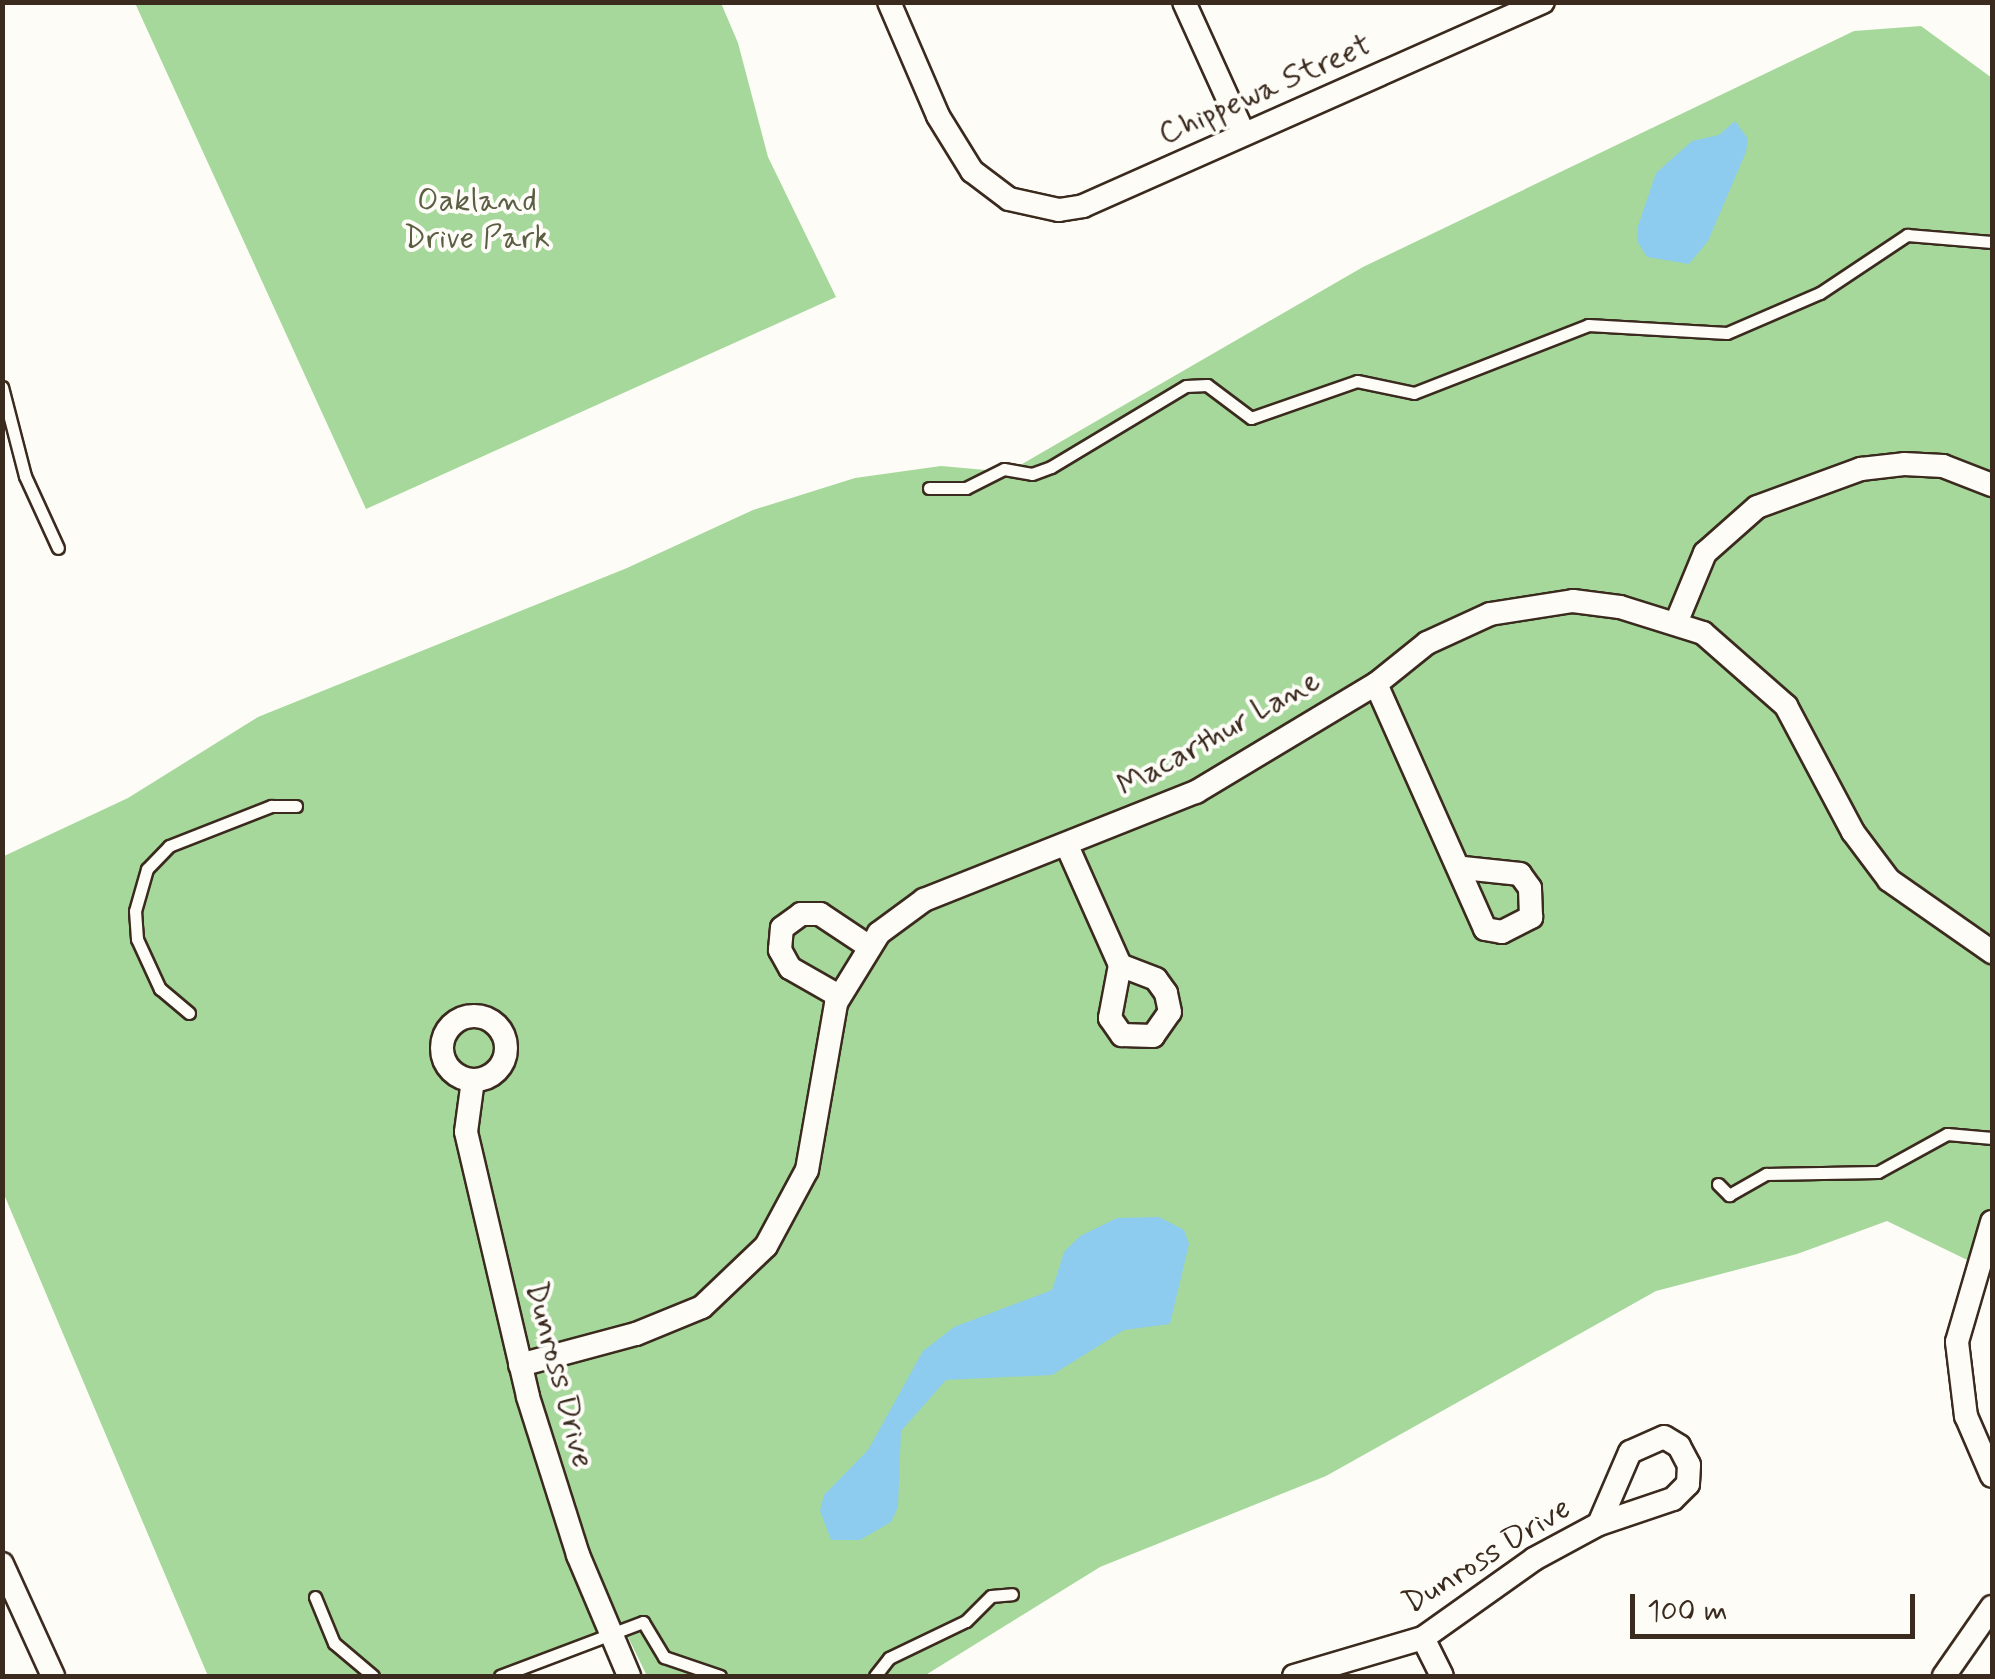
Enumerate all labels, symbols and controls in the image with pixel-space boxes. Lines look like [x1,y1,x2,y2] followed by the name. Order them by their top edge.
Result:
[1154,26,1376,154] street label: Chippewa Street
[406,183,548,258] park label: Oakland Drive Park
[1112,663,1326,805] street label: Macarthur Lane
[516,1279,602,1471] street label: Dunross Drive
[1397,1490,1577,1622] street label: Dunross Drive
[1635,1574,1920,1636] scale bar
[1647,1592,1728,1631] text: 100 m

